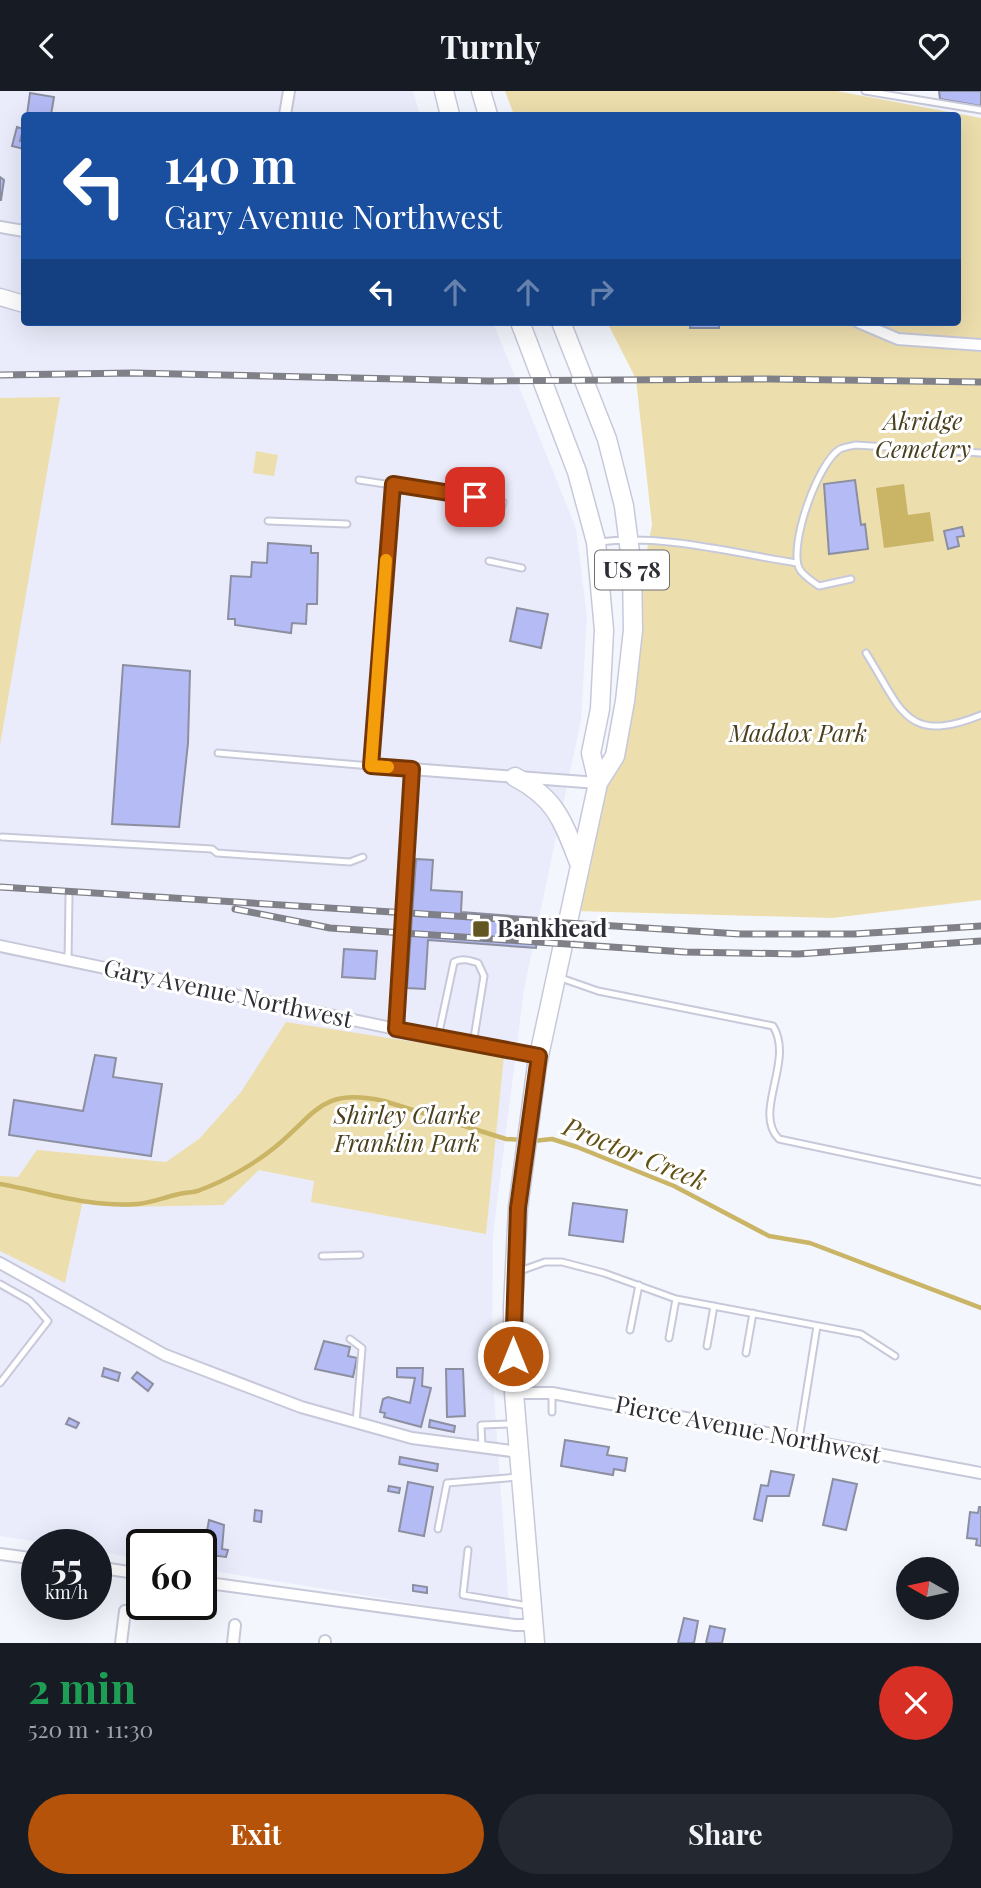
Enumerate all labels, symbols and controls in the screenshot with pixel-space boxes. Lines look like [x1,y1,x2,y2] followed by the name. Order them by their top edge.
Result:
[440,24,541,67] text: Turnly
[28,27,66,65] icon: back
[915,27,953,65] icon: heart
[164,131,296,196] text: 140 m
[49,140,140,231] icon: left
[164,194,502,237] text: Gary Avenue Northwest
[363,273,401,311] icon: left
[436,273,474,311] icon: ahead
[509,273,547,311] icon: ahead
[582,273,620,311] icon: right
[875,404,971,464] park label: Akridge Cemetery
[445,467,505,527] pin
[456,478,494,516] icon: arrive
[595,551,669,590] road number: US 78
[728,716,867,748] park label: Maddox Park
[497,911,607,943] place label: Bankhead
[471,919,491,939] marker: Bankhead
[101,950,356,1034] street label: Gary Avenue Northwest
[333,1098,480,1158] park label: Shirley Clarke Franklin Park
[557,1107,713,1197] water label: Proctor Creek
[476,1319,550,1393] position arrow
[613,1387,884,1470] street label: Pierce Avenue Northwest
[126,1529,217,1620] speed limit sign: 60
[50,1542,83,1589] text: 55
[896,1557,959,1621] north arrow
[896,1557,959,1620] map controls
[45,1580,88,1604] text: km/h
[28,1659,136,1715] text: 2 min
[879,1666,953,1740] button: close
[28,1713,153,1744] text: 520 m · 11:30
[28,1794,484,1874] button: Exit
[498,1794,953,1874] button: Share

